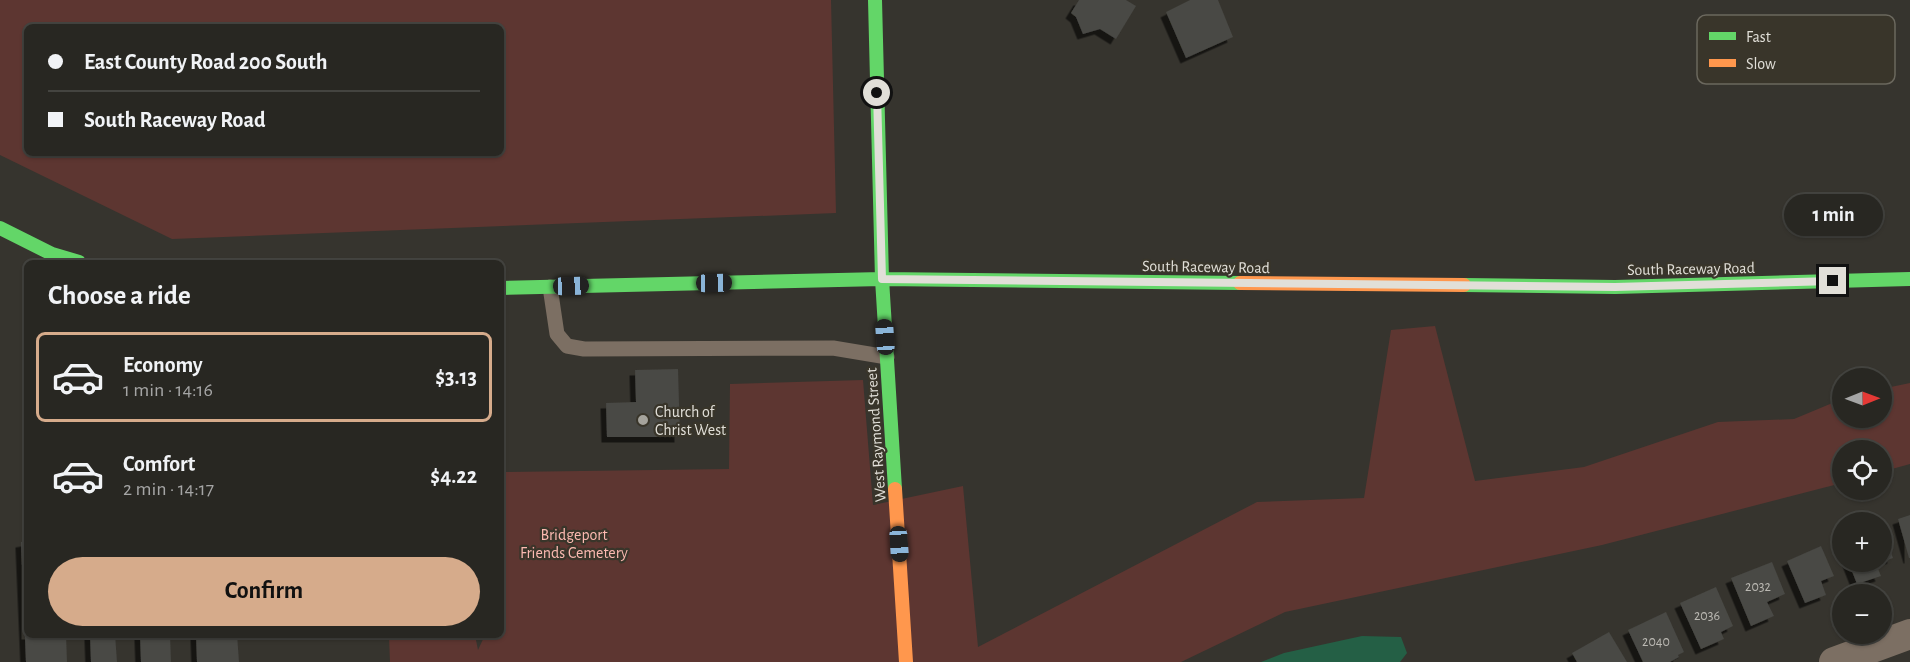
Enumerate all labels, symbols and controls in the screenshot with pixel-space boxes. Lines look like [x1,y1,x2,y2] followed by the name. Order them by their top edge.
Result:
[1697,15,1895,84] legend
[1746,29,1771,45] text: Fast
[84,51,327,73] text: East County Road 200 South
[1746,56,1776,72] text: Slow
[863,79,890,106] route start
[84,109,266,131] text: South Raceway Road
[1784,194,1882,236] callout: 1 min
[1812,205,1855,225] text: 1 min
[1142,258,1270,277] street label: South Raceway Road
[1627,260,1755,279] street label: South Raceway Road
[1819,267,1846,294] route end
[696,274,732,292] car
[553,276,589,296] car
[48,282,191,309] text: Choose a ride
[875,318,895,356] car
[51,350,105,404] icon: car
[123,354,203,376] text: Economy
[435,366,477,388] text: $3.13
[863,367,890,503] street label: West Raymond Street
[1832,368,1892,428] north arrow
[1832,368,1892,644] map controls
[123,380,213,400] text: 1 min · 14:16
[655,404,726,438] place label: Church of Christ West
[636,413,650,427] marker: Church of Christ West
[1832,440,1892,500] button: locate
[51,449,105,503] icon: car
[123,453,195,475] text: Comfort
[430,465,477,487] text: $4.22
[123,479,214,499] text: 2 min · 14:17
[1832,512,1892,572] button: +
[889,525,909,563] car
[520,527,628,562] park label: Bridgeport Friends Cemetery
[48,557,480,626] button: Confirm
[1745,580,1771,594] house number: 2032
[1832,584,1892,644] button: −
[1694,609,1720,623] house number: 2036
[1642,635,1670,649] house number: 2040

